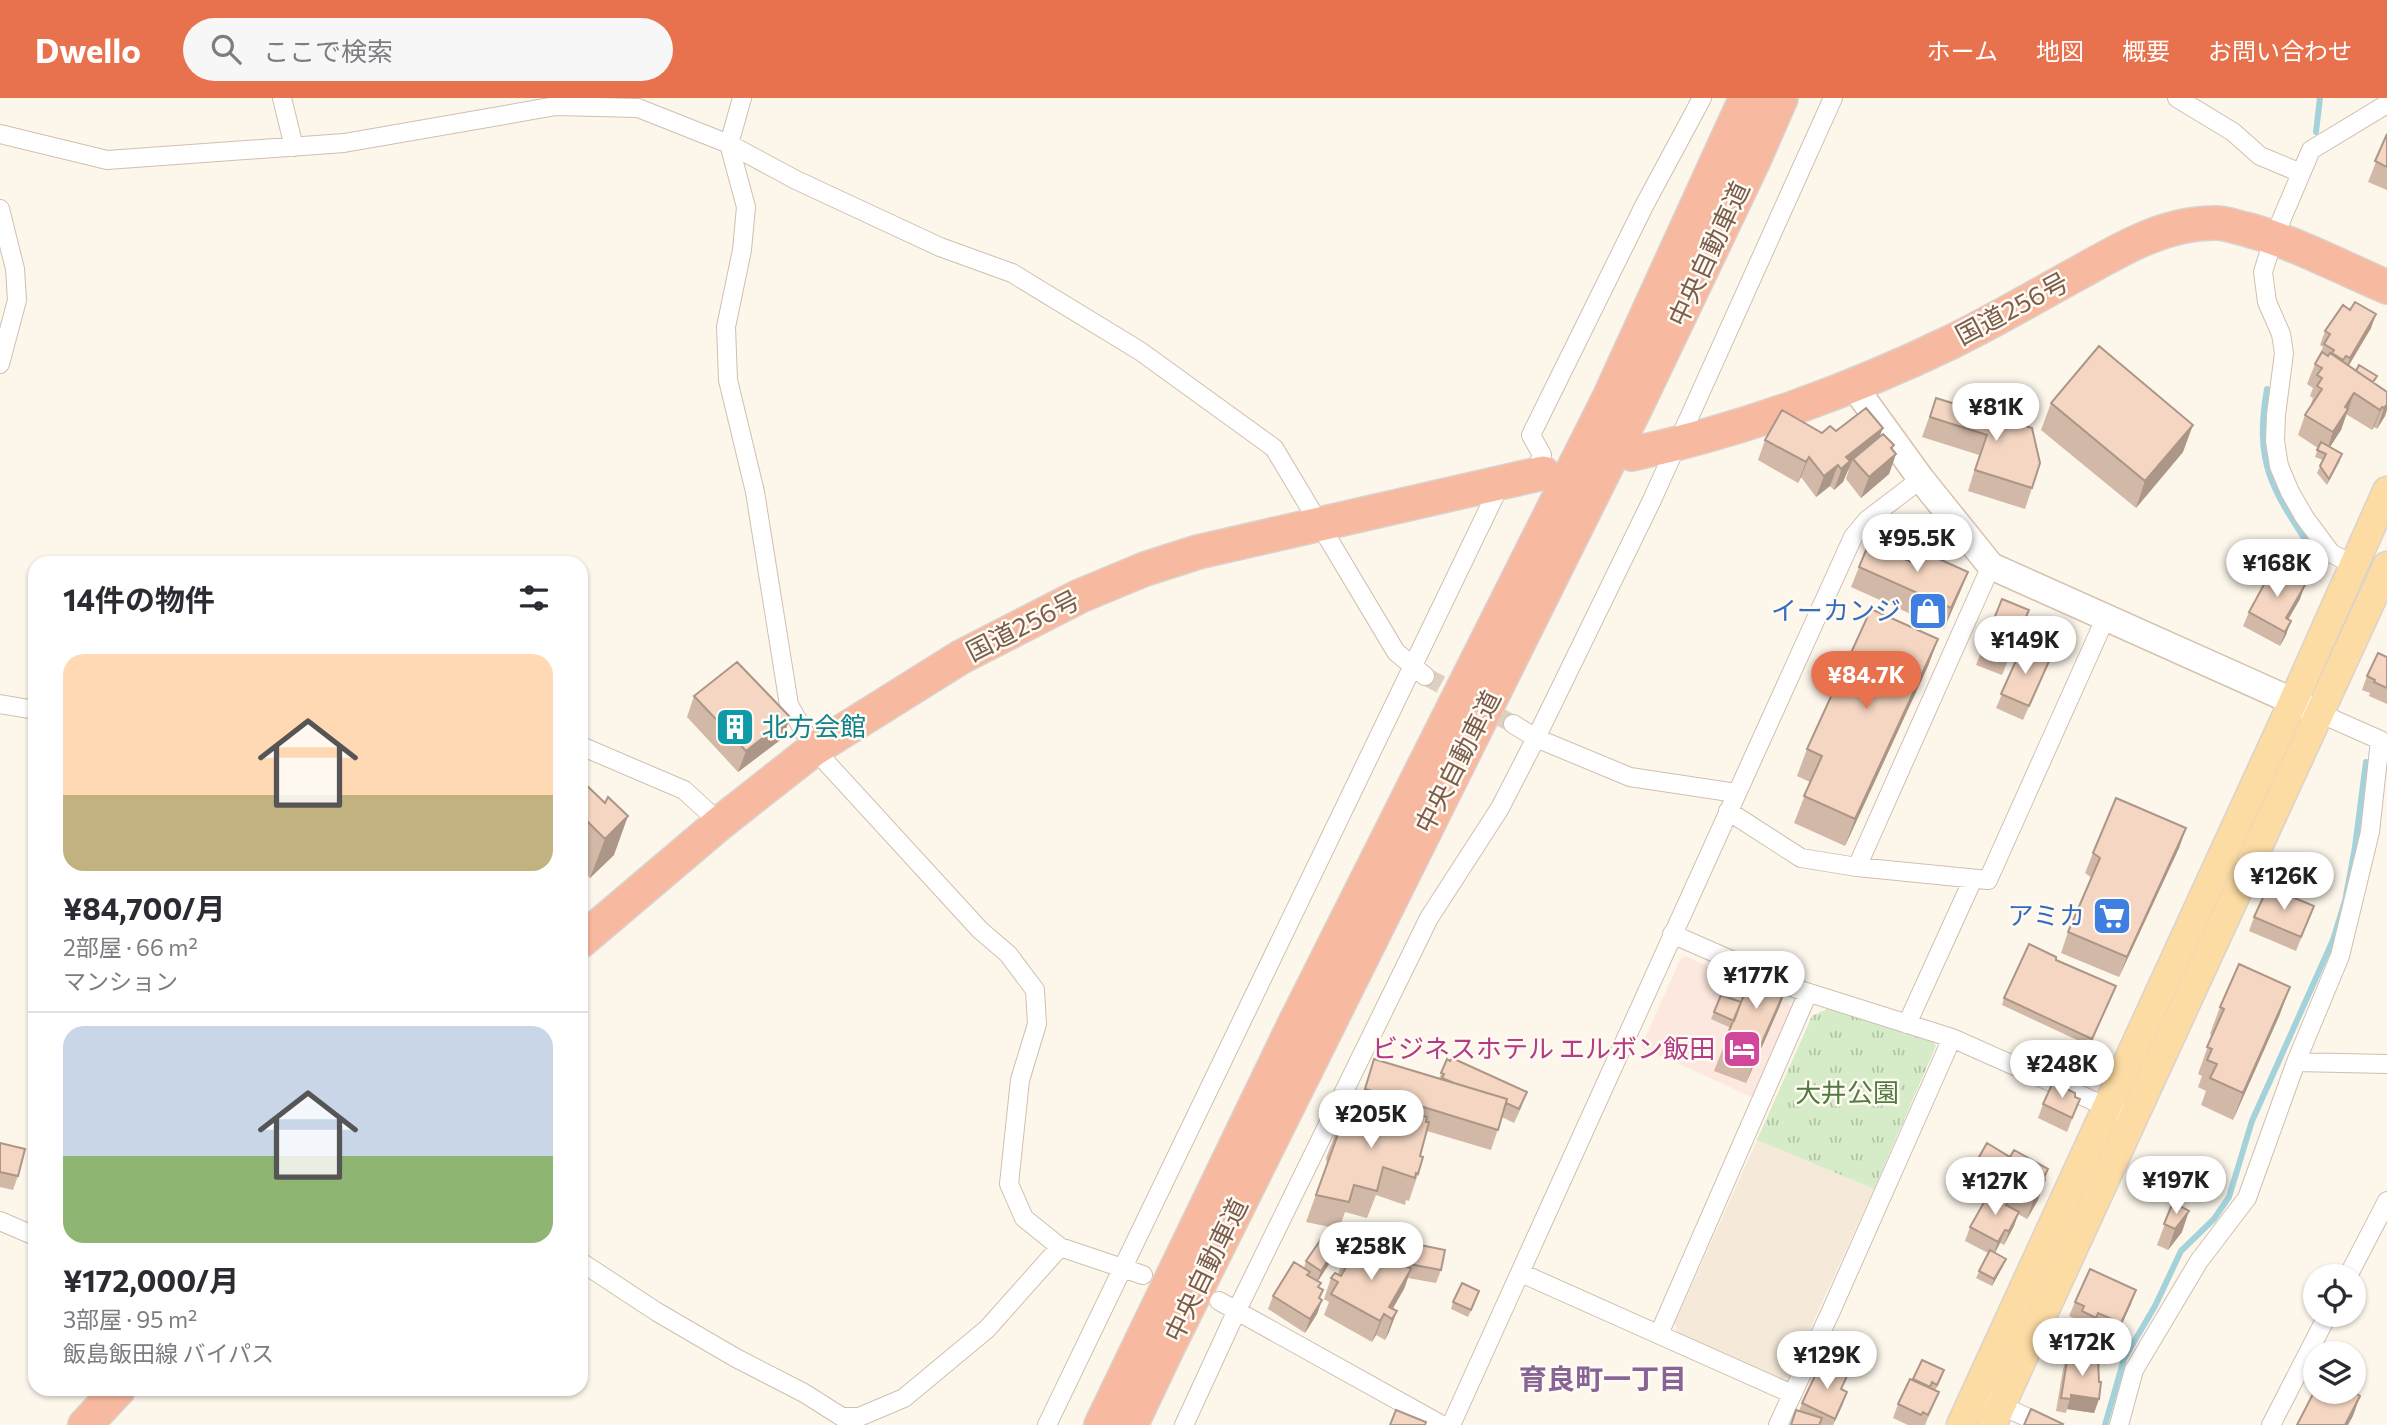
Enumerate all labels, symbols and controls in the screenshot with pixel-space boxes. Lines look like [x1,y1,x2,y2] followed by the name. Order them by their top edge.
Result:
[183,18,673,81] search box
[35,29,141,70] text: Dwello
[207,30,245,68] icon: search
[263,35,393,66] text: ここで検索
[1927,36,1998,65] text: ホーム
[2036,36,2084,65] text: 地図
[2122,36,2170,65] text: 概要
[2208,36,2352,65] text: お問い合わせ
[1661,176,1755,331] street label: 中央自動車道
[1950,265,2073,350] street label: 国道256号
[1955,384,2037,443] pin: ¥81K
[1968,392,2024,420] text: ¥81K
[1860,514,1974,574] pin: ¥95.5K
[1878,523,1956,551] text: ¥95.5K
[2228,540,2326,599] pin: ¥168K
[2242,548,2312,576] text: ¥168K
[515,579,553,617] icon: filters
[63,580,215,617] text: 14件の物件
[960,583,1084,666] street label: 国道256号
[1907,590,1949,632] shop icon: イーカンジ
[1771,594,1901,625] place label: イーカンジ
[1976,616,2074,676] pin: ¥149K
[1990,625,2060,653] text: ¥149K
[1809,652,1923,711] pin: ¥84.7K
[1827,660,1905,688] text: ¥84.7K
[1407,685,1506,838] street label: 中央自動車道
[245,700,371,826] icon: home
[714,706,756,748] building icon: 北方会館
[762,710,866,741] place label: 北方会館
[2235,852,2333,912] pin: ¥126K
[2250,861,2318,889] text: ¥126K
[63,889,225,926] text: ¥84,700/月
[2091,895,2133,937] supermarket icon: アミカ
[2008,899,2085,930] place label: アミカ
[63,933,198,961] text: 2部屋 · 66 m²
[1707,951,1805,1011] pin: ¥177K
[1723,960,1789,988] text: ¥177K
[63,967,178,995] text: マンション
[1721,1028,1763,1070] hotel icon: ビジネスホテル エルボン飯田
[1372,1032,1715,1063] place label: ビジネスホテル エルボン飯田
[2013,1040,2111,1100] pin: ¥248K
[2026,1049,2098,1077] text: ¥248K
[245,1072,371,1198] icon: home
[1795,1076,1899,1107] park label: 大井公園
[1322,1090,1420,1150] pin: ¥205K
[1335,1099,1407,1127] text: ¥205K
[2127,1156,2225,1216] pin: ¥197K
[1946,1158,2044,1217] pin: ¥127K
[2142,1165,2210,1193] text: ¥197K
[1962,1166,2028,1194] text: ¥127K
[1157,1192,1253,1346] street label: 中央自動車道
[1322,1222,1420,1282] pin: ¥258K
[1335,1231,1407,1259] text: ¥258K
[63,1261,239,1298] text: ¥172,000/月
[2303,1264,2366,1404] map controls
[2303,1264,2366,1327] button: locate
[63,1305,197,1333] text: 3部屋 · 95 m²
[2033,1318,2131,1378] pin: ¥172K
[2049,1327,2115,1355] text: ¥172K
[1778,1332,1876,1391] pin: ¥129K
[63,1339,274,1367] text: 飯島飯田線 バイパス
[1793,1340,1861,1368] text: ¥129K
[2303,1341,2366,1404] button: layers
[1519,1361,1687,1395] district label: 育良町一丁目

